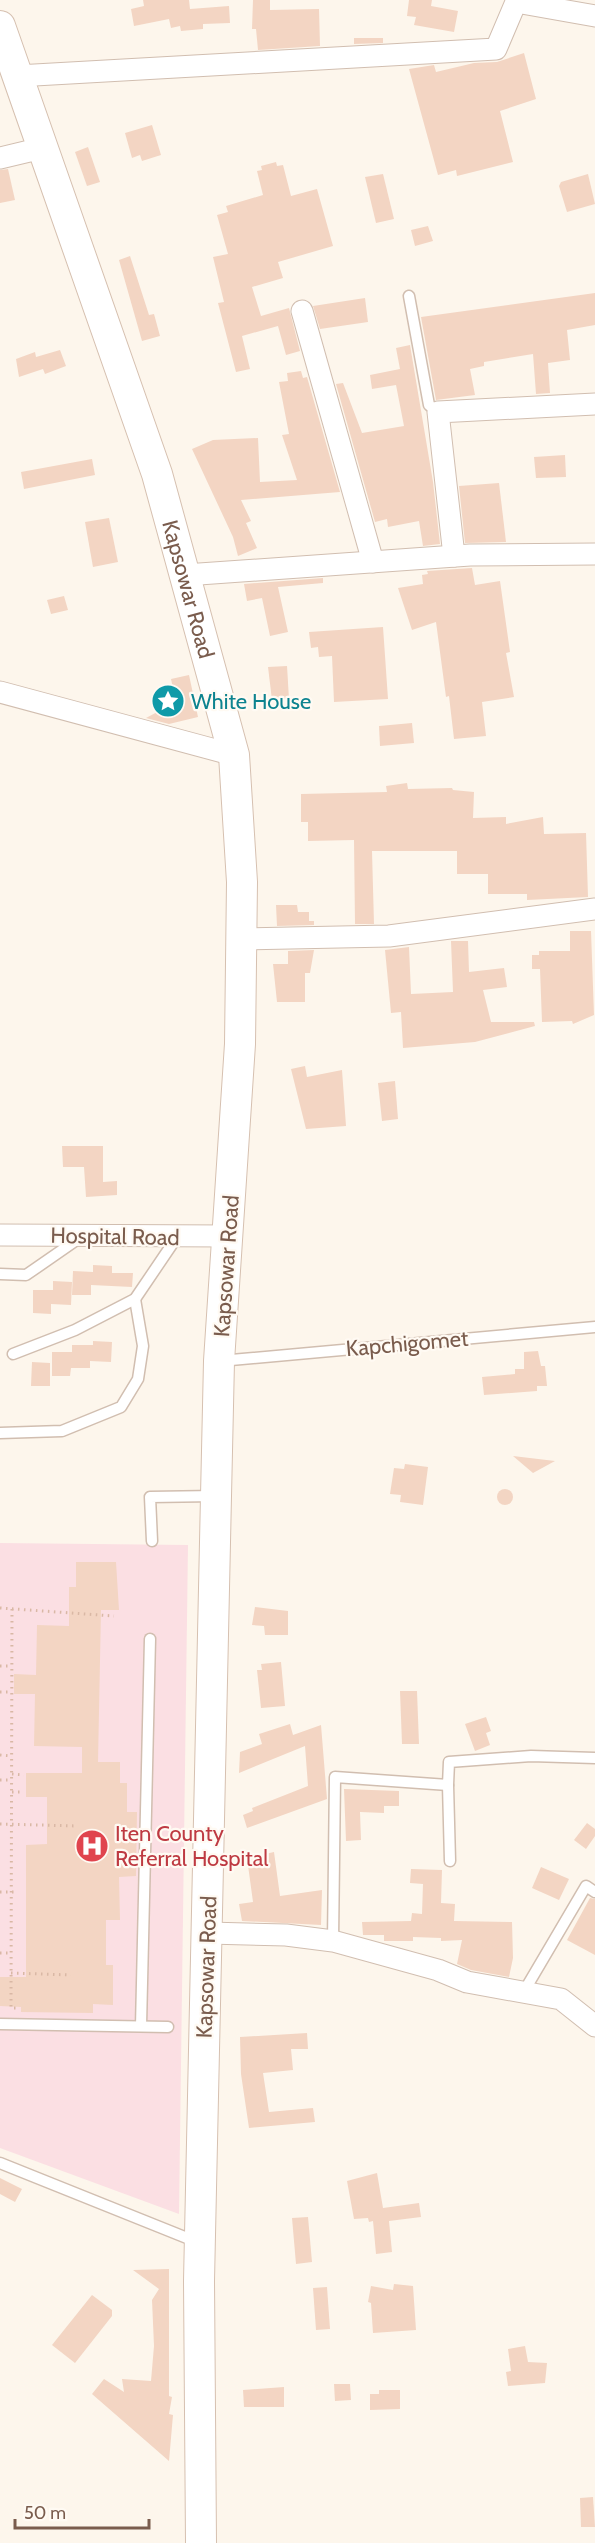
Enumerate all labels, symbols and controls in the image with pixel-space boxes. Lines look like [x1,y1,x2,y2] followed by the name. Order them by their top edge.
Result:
[156,517,220,661] street label: Kapsowar Road
[150,683,186,719] place icon: White House
[191,688,311,715] place label: White House
[208,1194,245,1338] street label: Kapsowar Road
[50,1222,180,1251] street label: Hospital Road
[345,1325,470,1362] street label: Kapchigomet
[115,1820,269,1872] place label: Iten County Referral Hospital
[74,1828,110,1864] hospital icon: Iten County Referral Hospital
[191,1895,222,2039] street label: Kapsowar Road
[15,2492,148,2530] scale bar
[24,2502,66,2524] text: 50 m

